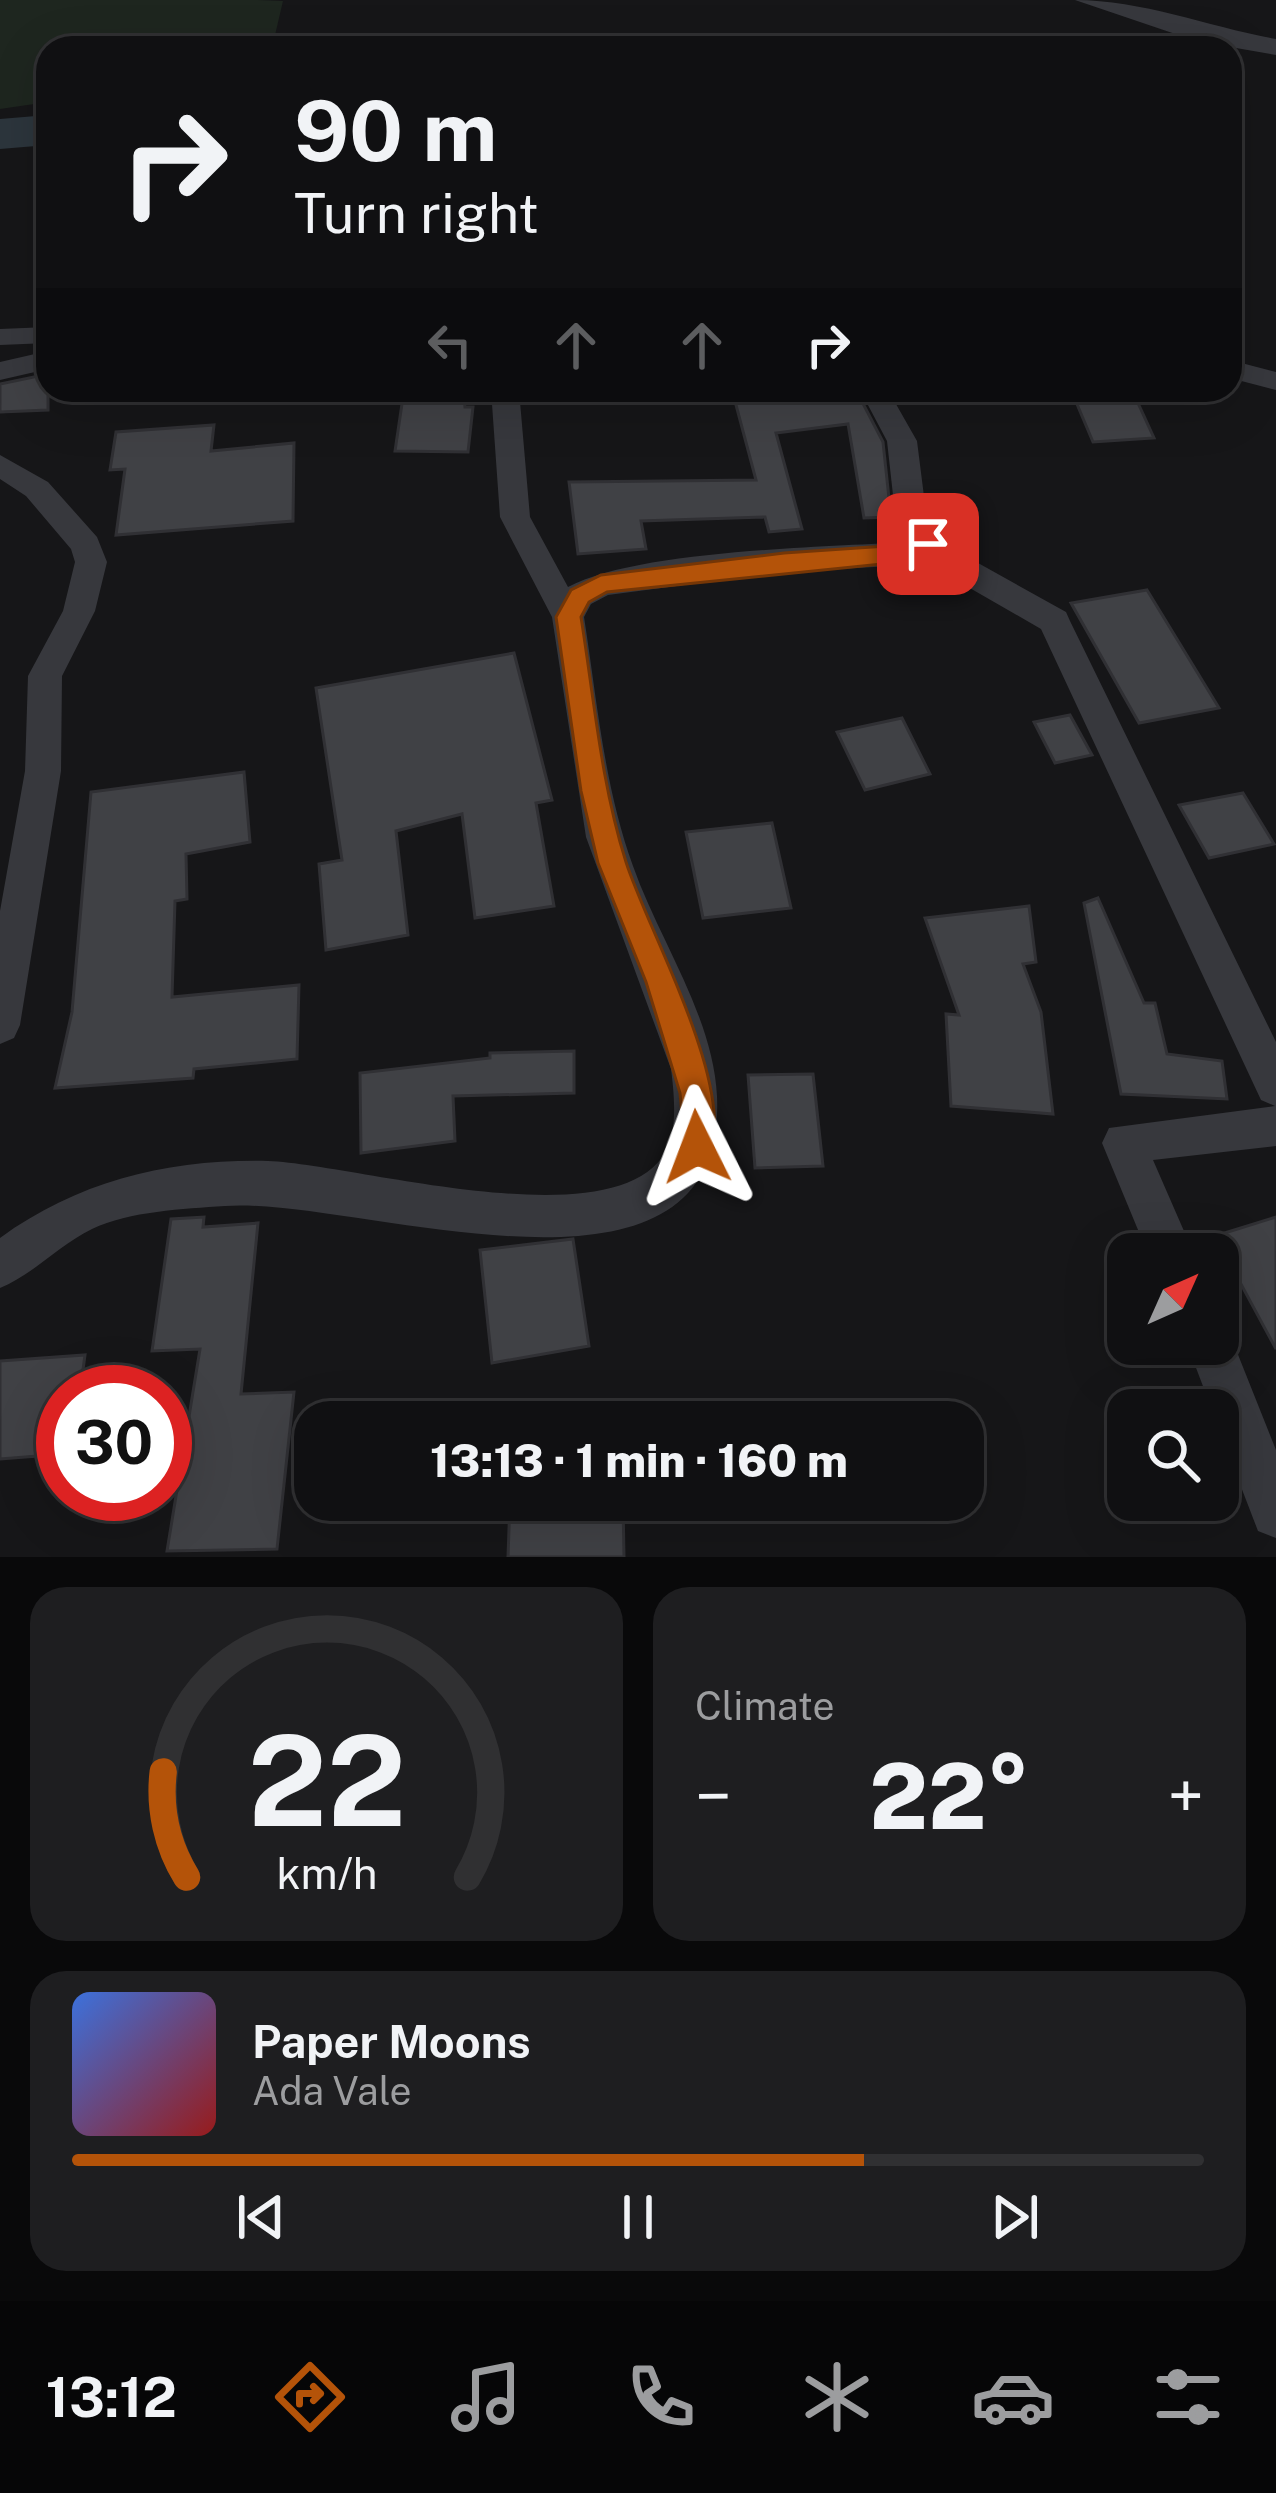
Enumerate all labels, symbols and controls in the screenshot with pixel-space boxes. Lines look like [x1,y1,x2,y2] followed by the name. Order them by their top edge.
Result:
[294,81,497,180] text: 90 m
[96,84,252,240] icon: right
[294,182,539,245] text: Turn right
[417,312,483,378] icon: left
[543,312,609,378] icon: ahead
[669,312,735,378] icon: ahead
[795,312,861,378] icon: right
[877,493,979,595] pin
[895,511,961,577] icon: arrive
[634,1084,760,1210] position arrow
[1107,1233,1239,1365] north arrow
[1107,1233,1239,1521] map controls
[36,1365,192,1521] speed limit sign: 30
[1107,1389,1239,1521] button: search
[430,1434,848,1487] text: 13:13 · 1 min · 160 m
[695,1683,835,1729] text: Climate
[247,1707,406,1854] text: 22
[869,1743,1030,1849] text: 22°
[695,1757,732,1835] text: −
[1167,1757,1204,1835] text: +
[276,1848,377,1899] text: km/h
[252,2015,531,2068] text: Paper Moons
[252,2068,412,2114] text: Ada Vale
[228,2184,294,2250] icon: previous
[605,2184,671,2250] icon: pause
[982,2184,1048,2250] icon: next
[268,2355,352,2439] icon: directions
[444,2355,528,2439] icon: music
[619,2355,703,2439] icon: phone
[795,2355,879,2439] icon: climate
[971,2355,1055,2439] icon: car
[1146,2355,1230,2439] icon: filters
[46,2366,177,2429] text: 13:12

